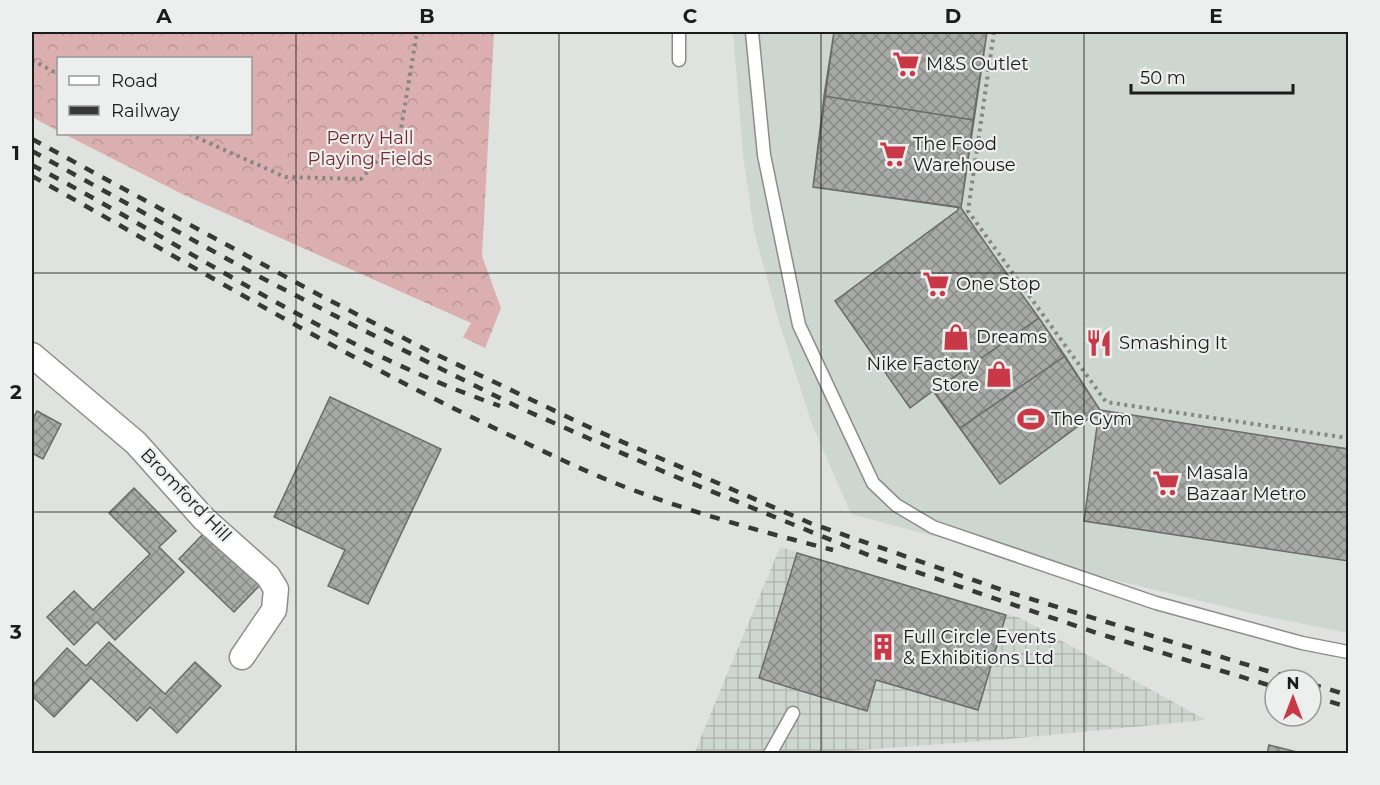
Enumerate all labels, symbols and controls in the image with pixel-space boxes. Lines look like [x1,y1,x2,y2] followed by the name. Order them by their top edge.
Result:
[155,4,172,28] text: A
[419,4,435,28] text: B
[683,4,698,28] text: C
[945,4,961,28] text: D
[1209,4,1223,28] text: E
[891,49,921,79] supermarket icon: M&S Outlet
[926,53,1029,75] place label: M&S Outlet
[57,57,252,135] legend
[1131,57,1293,95] scale bar
[1140,67,1186,89] text: 50 m
[111,70,158,92] text: Road
[111,100,180,122] text: Railway
[308,127,433,170] park label: Perry Hall Playing Fields
[913,133,1016,176] place label: The Food Warehouse
[878,139,908,169] supermarket icon: The Food Warehouse
[12,141,20,165] text: 1
[921,269,951,299] supermarket icon: One Stop
[956,273,1040,295] place label: One Stop
[941,322,971,352] shop icon: Dreams
[976,326,1047,348] place label: Dreams
[1084,328,1114,358] restaurant icon: Smashing It
[1119,332,1228,354] place label: Smashing It
[867,353,979,396] place label: Nike Factory Store
[984,359,1014,389] shop icon: Nike Factory Store
[10,380,22,404] text: 2
[1016,404,1046,434] sports icon: The Gym
[1051,408,1132,430] place label: The Gym
[136,444,236,546] street label: Bromford Hill
[1186,462,1306,505] place label: Masala Bazaar Metro
[1151,468,1181,498] supermarket icon: Masala Bazaar Metro
[9,620,22,644] text: 3
[903,626,1056,669] place label: Full Circle Events & Exhibitions Ltd
[868,632,898,662] building icon: Full Circle Events & Exhibitions Ltd
[1263,668,1323,728] north arrow
[1287,674,1299,693] text: N

